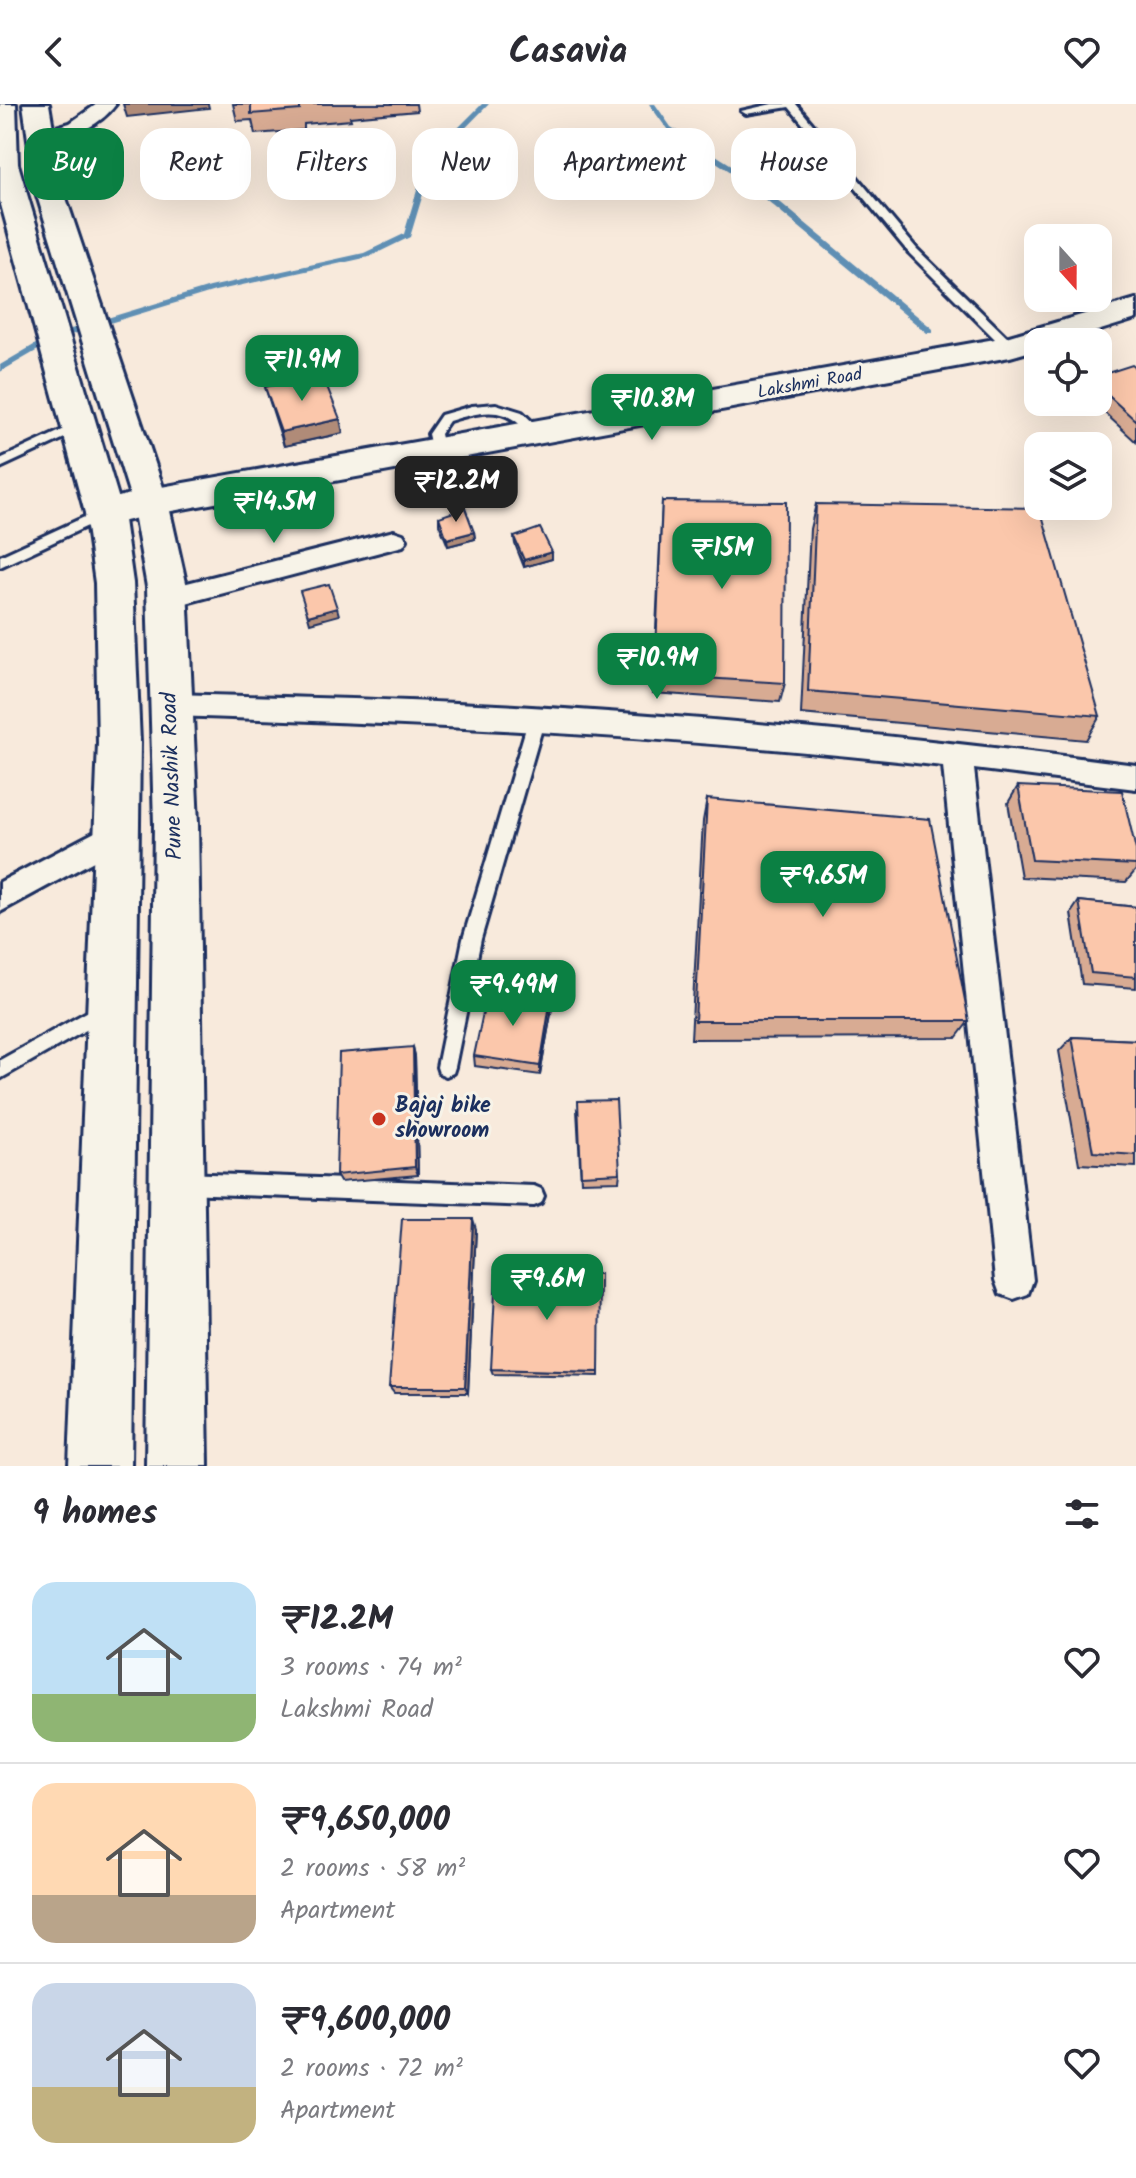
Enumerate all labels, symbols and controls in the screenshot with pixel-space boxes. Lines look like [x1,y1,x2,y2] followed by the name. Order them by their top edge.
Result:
[509,24,627,81] text: Casavia
[32,30,76,74] icon: back
[1060,30,1104,74] icon: heart
[24,128,124,200] chip: Buy
[140,128,251,200] chip: Rent
[267,128,396,200] chip: Filters
[412,128,518,200] chip: New
[534,128,715,200] chip: Apartment
[731,128,856,200] chip: House
[1024,224,1112,312] north arrow
[1024,224,1112,520] map controls
[1024,328,1112,416] button: locate
[237,335,367,403] pin: ₹11.9M
[263,340,341,382] text: ₹11.9M
[755,360,866,407] street label: Lakshmi Road
[587,374,717,442] pin: ₹10.8M
[610,379,694,421] text: ₹10.8M
[1024,432,1112,520] button: layers
[391,456,521,524] pin: ₹12.2M
[413,461,499,503] text: ₹12.2M
[209,477,339,545] pin: ₹14.5M
[232,482,316,524] text: ₹14.5M
[675,523,769,591] pin: ₹15M
[690,528,754,570] text: ₹15M
[592,633,722,701] pin: ₹10.9M
[616,638,698,680] text: ₹10.9M
[153,691,193,860] street label: Pune Nashik Road
[758,851,888,919] pin: ₹9.65M
[779,856,867,898] text: ₹9.65M
[448,960,578,1028] pin: ₹9.49M
[469,965,557,1007] text: ₹9.49M
[395,1089,491,1149] place label: Bajaj bike showroom
[370,1110,388,1128] marker: Bajaj bike showroom
[491,1254,603,1322] pin: ₹9.6M
[509,1259,585,1301] text: ₹9.6M
[32,1487,157,1541] text: 9 homes
[1060,1492,1104,1536] icon: filters
[280,1593,393,1647] text: ₹12.2M
[96,1614,192,1710] icon: home
[1060,1640,1104,1684] icon: heart
[280,1647,462,1689] text: 3 rooms · 74 m²
[280,1689,433,1731] text: Lakshmi Road
[280,1794,450,1848] text: ₹9,650,000
[96,1815,192,1911] icon: home
[1060,1841,1104,1885] icon: heart
[280,1848,465,1890] text: 2 rooms · 58 m²
[280,1890,395,1932] text: Apartment
[280,1994,450,2048] text: ₹9,600,000
[96,2015,192,2111] icon: home
[1060,2041,1104,2085] icon: heart
[280,2048,463,2090] text: 2 rooms · 72 m²
[280,2090,395,2132] text: Apartment

